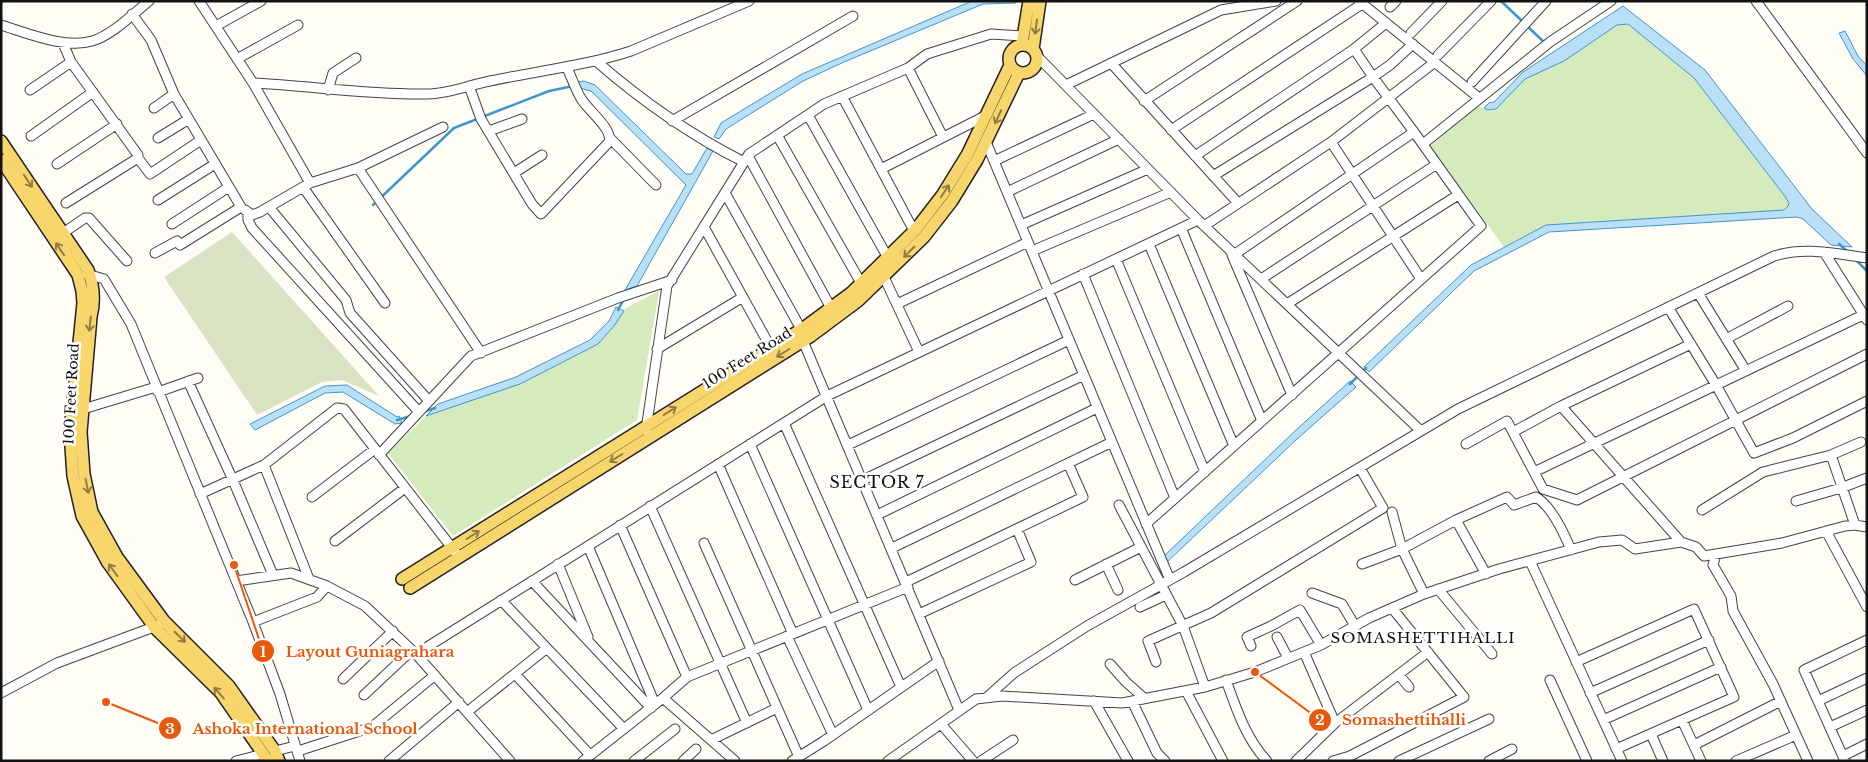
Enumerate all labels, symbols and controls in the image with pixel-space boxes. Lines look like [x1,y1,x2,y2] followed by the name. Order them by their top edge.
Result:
[1031,19,1041,35] one-way arrow
[993,109,1002,124] one-way arrow
[23,174,34,188] one-way arrow
[940,184,950,198] one-way arrow
[55,242,66,256] one-way arrow
[903,245,915,258] one-way arrow
[86,316,95,332] one-way arrow
[699,323,795,393] street label: 100 Feet Road
[59,342,83,445] street label: 100 Feet Road
[777,349,791,359] one-way arrow
[663,405,677,415] one-way arrow
[609,453,623,463] one-way arrow
[829,472,925,492] district label: SECTOR 7
[83,478,92,494] one-way arrow
[466,529,480,539] one-way arrow
[108,563,118,577] one-way arrow
[1331,628,1515,647] district label: SOMASHETTIHALLI
[174,631,186,643] one-way arrow
[250,636,464,666] callout: Layout Guniagrahara
[260,642,267,661] text: 1
[286,642,455,661] text: Layout Guniagrahara
[214,686,225,699] one-way arrow
[1308,705,1476,735] callout: Somashettihalli
[1315,710,1325,729] text: 2
[1342,710,1466,729] text: Somashettihalli
[158,713,428,743] callout: Ashoka International School
[165,719,175,738] text: 3
[191,719,418,738] text: Ashoka International School

